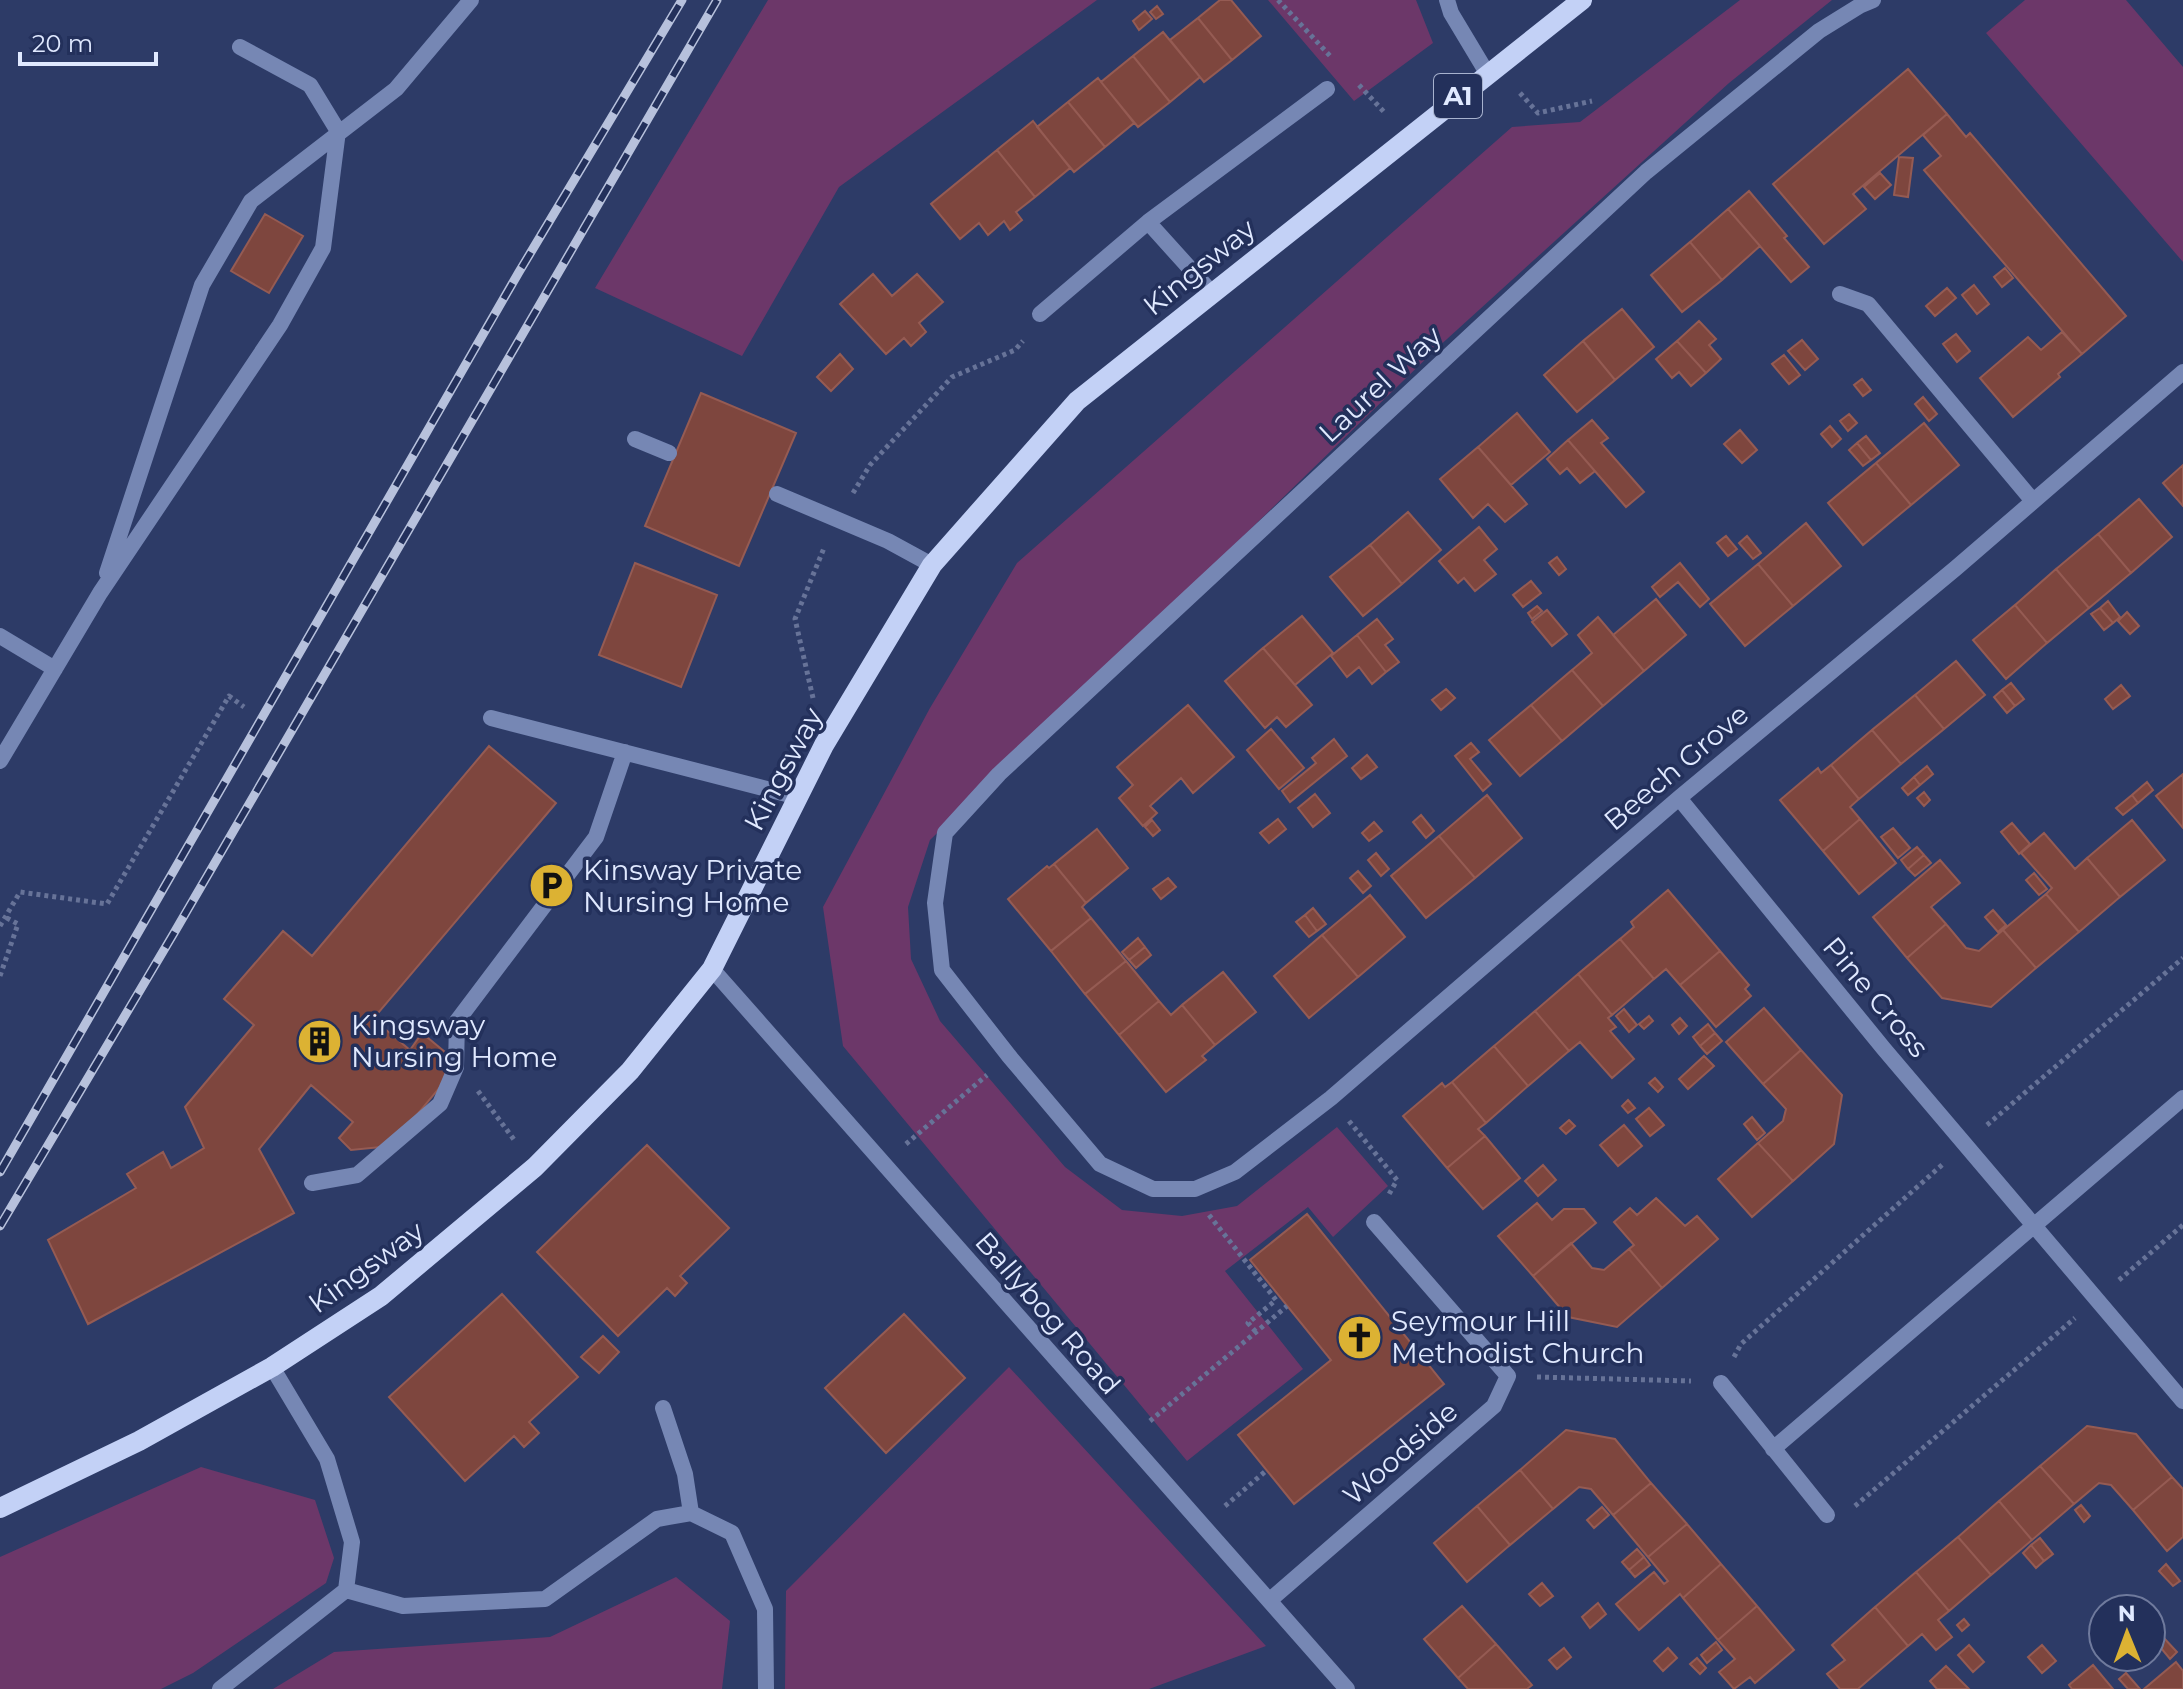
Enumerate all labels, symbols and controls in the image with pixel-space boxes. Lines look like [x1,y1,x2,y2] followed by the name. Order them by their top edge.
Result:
[20,16,156,66] scale bar
[32,29,93,58] text: 20 m
[1434,74,1482,118] road number: A1
[1136,211,1262,322] street label: Kingsway
[1312,318,1449,449] street label: Laurel Way
[1597,697,1755,837] street label: Beech Grove
[736,701,830,836] street label: Kingsway
[583,853,802,919] place label: Kinsway Private Nursing Home
[528,862,576,910] parking icon: Kinsway Private Nursing Home
[1816,930,1936,1064] street label: Pine Cross
[351,1008,557,1074] place label: Kingsway Nursing Home
[296,1017,344,1065] building icon: Kingsway Nursing Home
[302,1213,431,1320] street label: Kingsway
[968,1225,1128,1401] street label: Ballybog Road
[1391,1304,1644,1370] place label: Seymour Hill Methodist Church
[1336,1313,1384,1361] church icon: Seymour Hill Methodist Church
[1336,1394,1464,1512] street label: Woodside
[2087,1593,2167,1673] north arrow
[2118,1600,2136,1627] text: N

